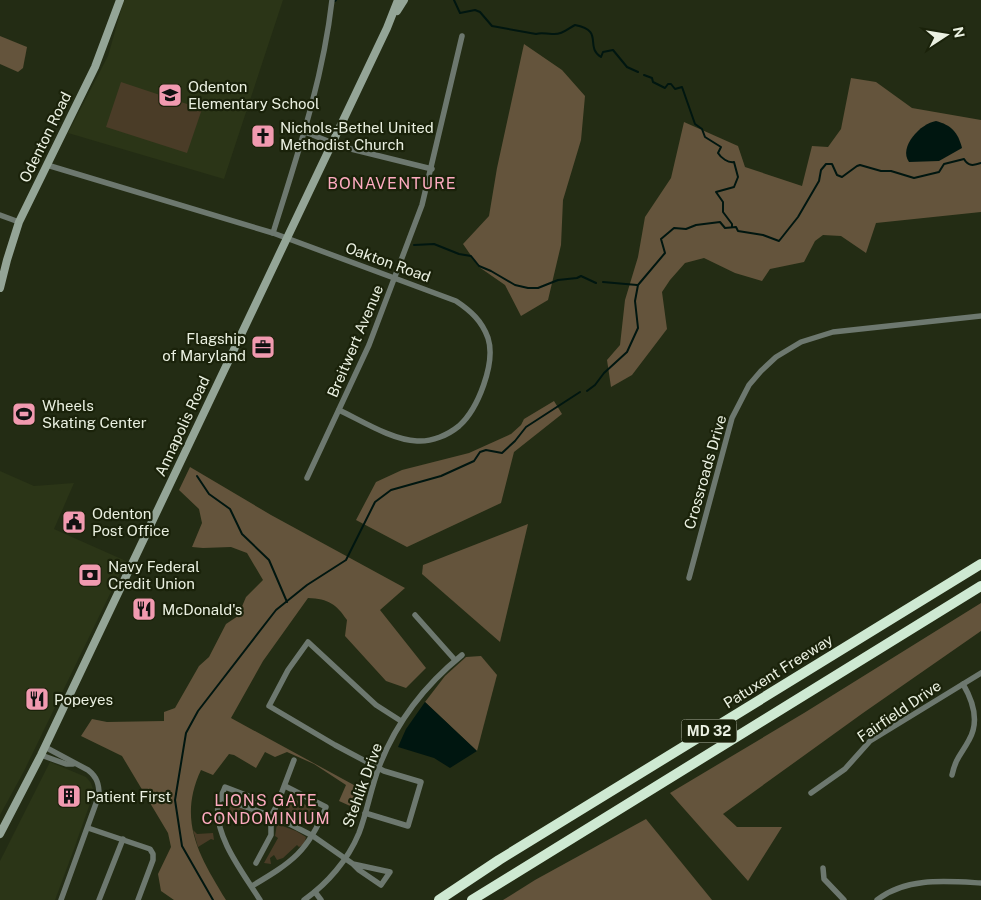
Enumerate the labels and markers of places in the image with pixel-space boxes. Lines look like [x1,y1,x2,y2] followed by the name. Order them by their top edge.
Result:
[188,78,320,112] place label: Odenton Elementary School
[157,82,183,108] school or university icon: Odenton Elementary School
[280,119,434,153] place label: Nichols-Bethel United Methodist Church
[250,123,276,149] church icon: Nichols-Bethel United Methodist Church
[162,330,246,364] place label: Flagship of Maryland
[250,334,276,360] office icon: Flagship of Maryland
[42,397,147,431] place label: Wheels Skating Center
[11,401,37,427] sports icon: Wheels Skating Center
[92,505,170,539] place label: Odenton Post Office
[61,509,87,535] public building icon: Odenton Post Office
[108,558,200,592] place label: Navy Federal Credit Union
[77,562,103,588] bank icon: Navy Federal Credit Union
[131,596,157,622] restaurant icon: McDonald's
[162,601,242,618] place label: McDonald's
[24,686,50,712] restaurant icon: Popeyes
[54,691,113,708] place label: Popeyes
[56,783,82,809] building icon: Patient First
[86,788,171,805] place label: Patient First

